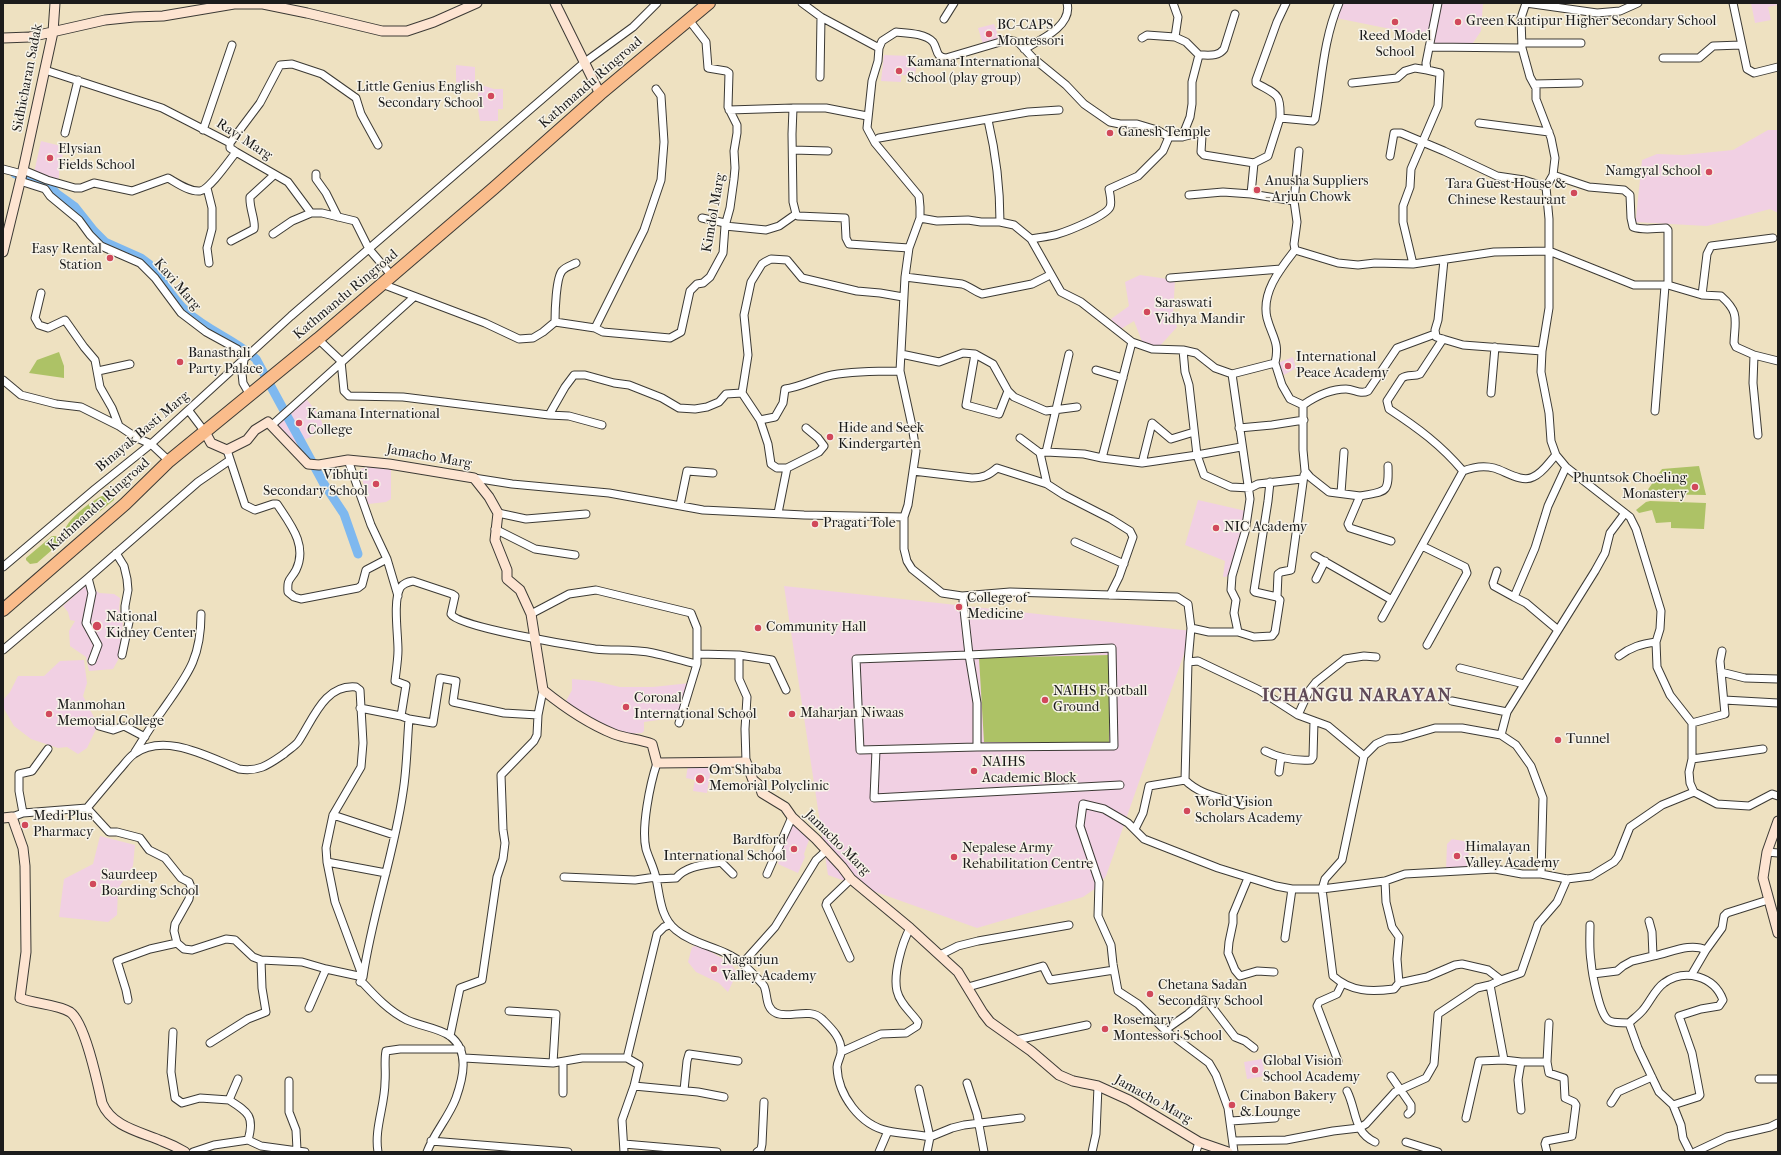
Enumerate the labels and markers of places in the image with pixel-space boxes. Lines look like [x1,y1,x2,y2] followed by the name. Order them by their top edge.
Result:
[1466,14,1716,30] place label: Green Kantipur Higher Secondary School
[1390,17,1400,27] marker: Reed Model School
[1453,17,1463,27] marker: Green Kantipur Higher Secondary School
[997,18,1064,50] place label: BC-CAPS Montessori
[984,29,994,39] marker: BC-CAPS Montessori
[1359,29,1431,62] place label: Reed Model School
[907,55,1040,88] place label: Kamana International School (play group)
[894,66,904,76] marker: Kamana International School (play group)
[357,80,483,112] place label: Little Genius English Secondary School
[486,91,496,101] marker: Little Genius English Secondary School
[1118,125,1210,141] place label: Ganesh Temple
[1105,128,1115,138] marker: Ganesh Temple
[58,142,135,174] place label: Elysian Fields School
[45,153,55,163] marker: Elysian Fields School
[1605,164,1701,180] place label: Namgyal School
[1704,167,1714,177] marker: Namgyal School
[1265,174,1369,206] place label: Anusha Suppliers - Arjun Chowk
[1446,177,1566,210] place label: Tara Guest House & Chinese Restaurant
[1252,185,1262,195] marker: Anusha Suppliers - Arjun Chowk
[1569,188,1579,198] marker: Tara Guest House & Chinese Restaurant
[31,242,102,274] place label: Easy Rental Station
[105,253,115,263] marker: Easy Rental Station
[1155,296,1245,328] place label: Saraswati Vidhya Mandir
[1142,307,1152,317] marker: Saraswati Vidhya Mandir
[188,346,262,378] place label: Banasthali Party Palace
[1296,350,1389,382] place label: International Peace Academy
[175,357,185,367] marker: Banasthali Party Palace
[1283,361,1293,371] marker: International Peace Academy
[307,407,440,440] place label: Kamana International College
[294,418,304,428] marker: Kamana International College
[838,421,924,454] place label: Hide and Seek Kindergarten
[825,432,835,442] marker: Hide and Seek Kindergarten
[263,468,368,500] place label: Vibhuti Secondary School
[1573,471,1687,504] place label: Phuntsok Choeling Monastery
[371,479,381,489] marker: Vibhuti Secondary School
[1690,482,1700,492] marker: Phuntsok Choeling Monastery
[823,516,896,532] place label: Pragati Tole
[810,519,820,529] marker: Pragati Tole
[1224,520,1307,536] place label: NIC Academy
[1211,523,1221,533] marker: NIC Academy
[967,591,1027,624] place label: College of Medicine
[954,602,964,612] marker: College of Medicine
[106,610,195,642] place label: National Kidney Center
[91,620,103,632] marker: National Kidney Center
[766,620,866,636] place label: Community Hall
[753,623,763,633] marker: Community Hall
[1053,684,1147,716] place label: NAIHS Football Ground
[634,691,757,724] place label: Coronal International School
[1040,695,1050,705] marker: NAIHS Football Ground
[57,698,164,730] place label: Manmohan Memorial College
[621,702,631,712] marker: Coronal International School
[800,706,904,722] place label: Maharjan Niwaas
[44,709,54,719] marker: Manmohan Memorial College
[787,709,797,719] marker: Maharjan Niwaas
[1566,732,1610,748] place label: Tunnel
[1553,735,1563,745] marker: Tunnel
[982,755,1076,788] place label: NAIHS Academic Block
[709,763,829,796] place label: Om Shibaba Memorial Polyclinic
[969,766,979,776] marker: NAIHS Academic Block
[694,773,706,785] marker: Om Shibaba Memorial Polyclinic
[1195,795,1303,828] place label: World Vision Scholars Academy
[1182,806,1192,816] marker: World Vision Scholars Academy
[33,809,93,842] place label: Medi Plus Pharmacy
[20,820,30,830] marker: Medi Plus Pharmacy
[663,833,786,866] place label: Bardford International School
[1465,840,1559,872] place label: Himalayan Valley Academy
[962,841,1093,874] place label: Nepalese Army Rehabilitation Centre
[789,844,799,854] marker: Bardford International School
[1452,851,1462,861] marker: Himalayan Valley Academy
[949,852,959,862] marker: Nepalese Army Rehabilitation Centre
[101,868,199,900] place label: Saurdeep Boarding School
[88,879,98,889] marker: Saurdeep Boarding School
[722,953,816,986] place label: Nagarjun Valley Academy
[709,964,719,974] marker: Nagarjun Valley Academy
[1158,978,1263,1010] place label: Chetana Sadan Secondary School
[1145,989,1155,999] marker: Chetana Sadan Secondary School
[1113,1013,1222,1046] place label: Rosemary Montessori School
[1100,1024,1110,1034] marker: Rosemary Montessori School
[1263,1054,1360,1086] place label: Global Vision School Academy
[1250,1065,1260,1075] marker: Global Vision School Academy
[1240,1089,1336,1122] place label: Cinabon Bakery & Lounge
[1227,1100,1237,1110] marker: Cinabon Bakery & Lounge

